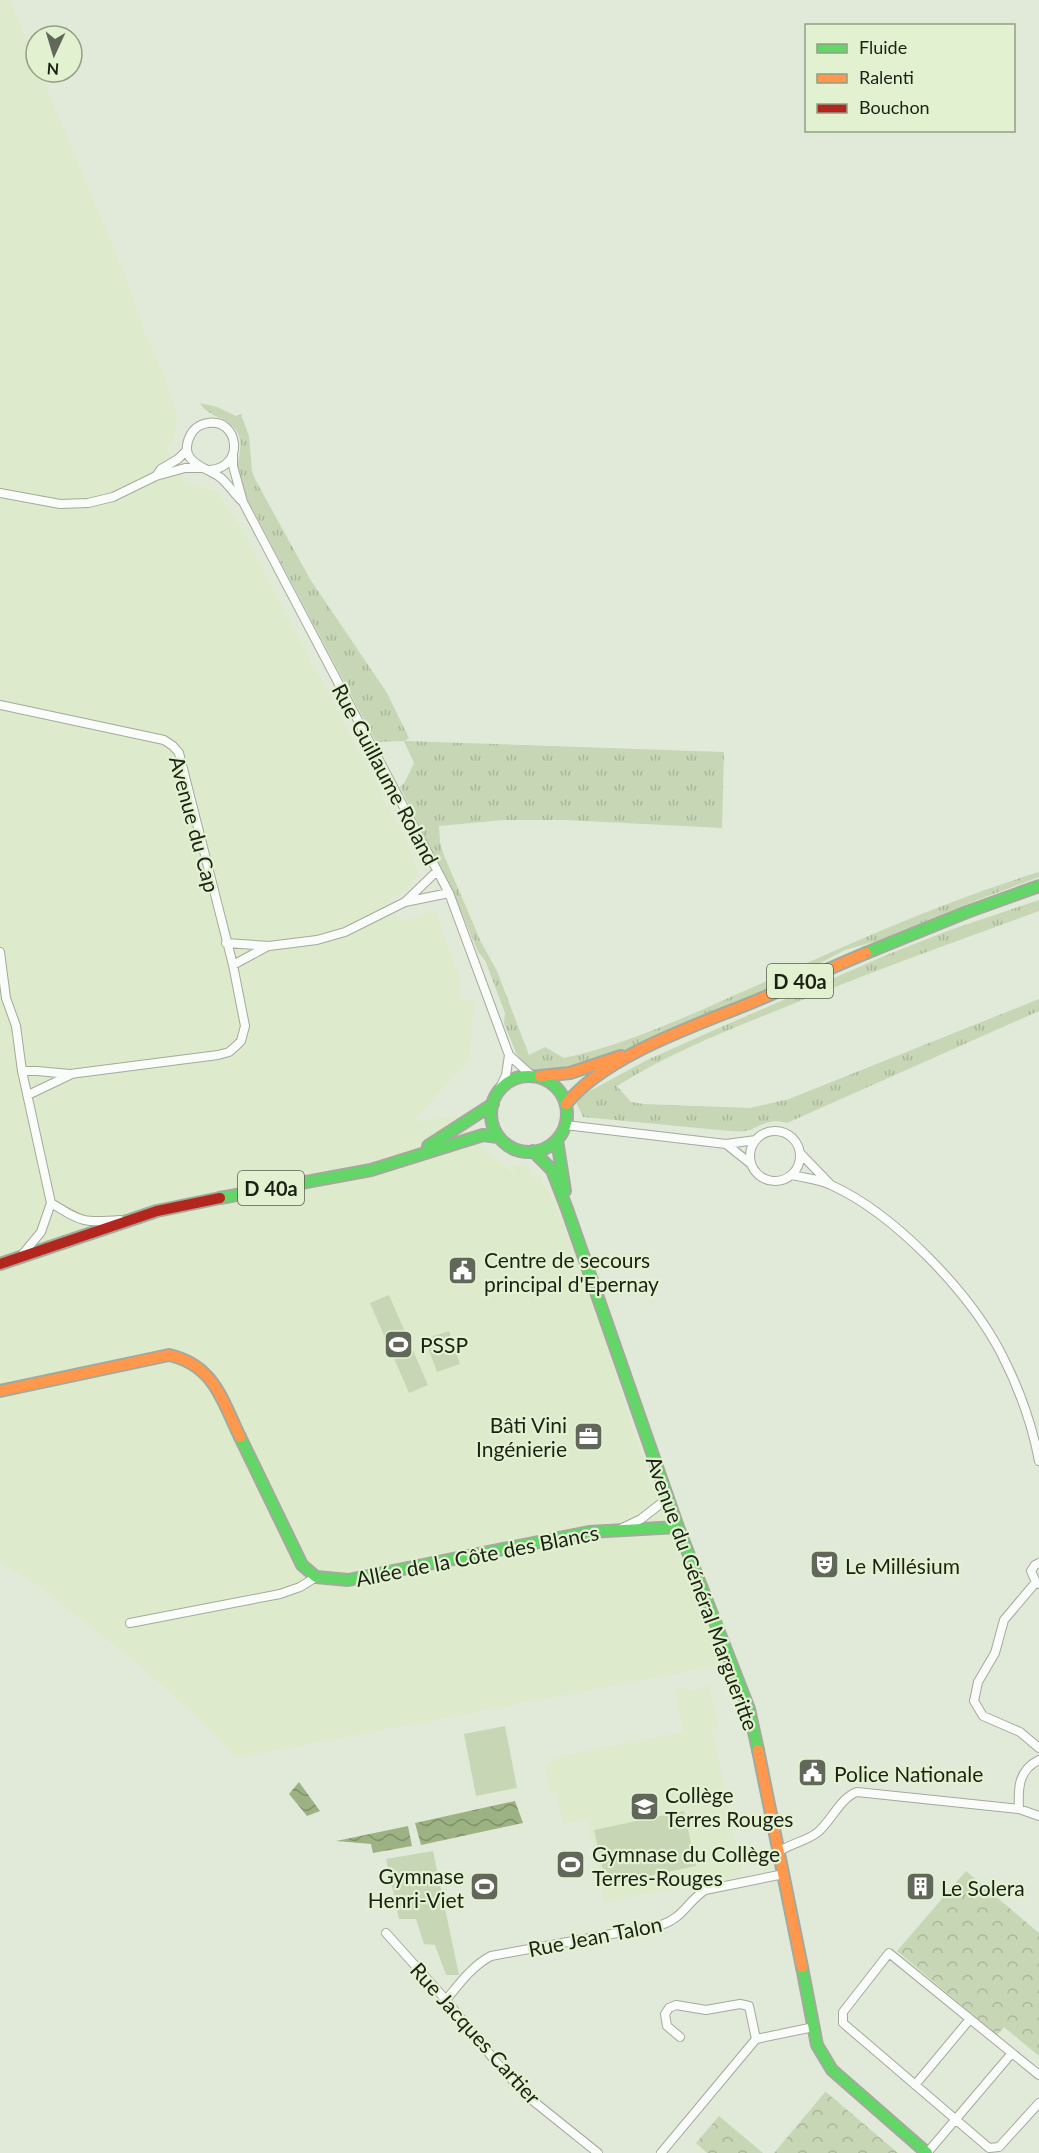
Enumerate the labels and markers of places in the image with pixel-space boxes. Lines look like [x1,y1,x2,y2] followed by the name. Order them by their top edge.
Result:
[484,1247,659,1296] place label: Centre de secours principal d'Epernay
[447,1255,479,1287] public building icon: Centre de secours principal d'Epernay
[383,1328,415,1360] sports icon: PSSP
[420,1332,468,1357] place label: PSSP
[476,1412,567,1461] place label: Bâti Vini Ingénierie
[572,1420,604,1452] office icon: Bâti Vini Ingénierie
[808,1549,840,1581] theatre icon: Le Millésium
[845,1553,960,1578] place label: Le Millésium
[797,1757,829,1789] public building icon: Police Nationale
[834,1761,983,1786] place label: Police Nationale
[665,1782,793,1831] place label: Collège Terres Rouges
[628,1790,660,1822] school or university icon: Collège Terres Rouges
[592,1841,780,1890] place label: Gymnase du Collège Terres-Rouges
[555,1849,587,1881] sports icon: Gymnase du Collège Terres-Rouges
[368,1863,464,1912] place label: Gymnase Henri-Viet
[469,1871,501,1903] sports icon: Gymnase Henri-Viet
[904,1871,936,1903] building icon: Le Solera
[941,1875,1025,1900] place label: Le Solera

